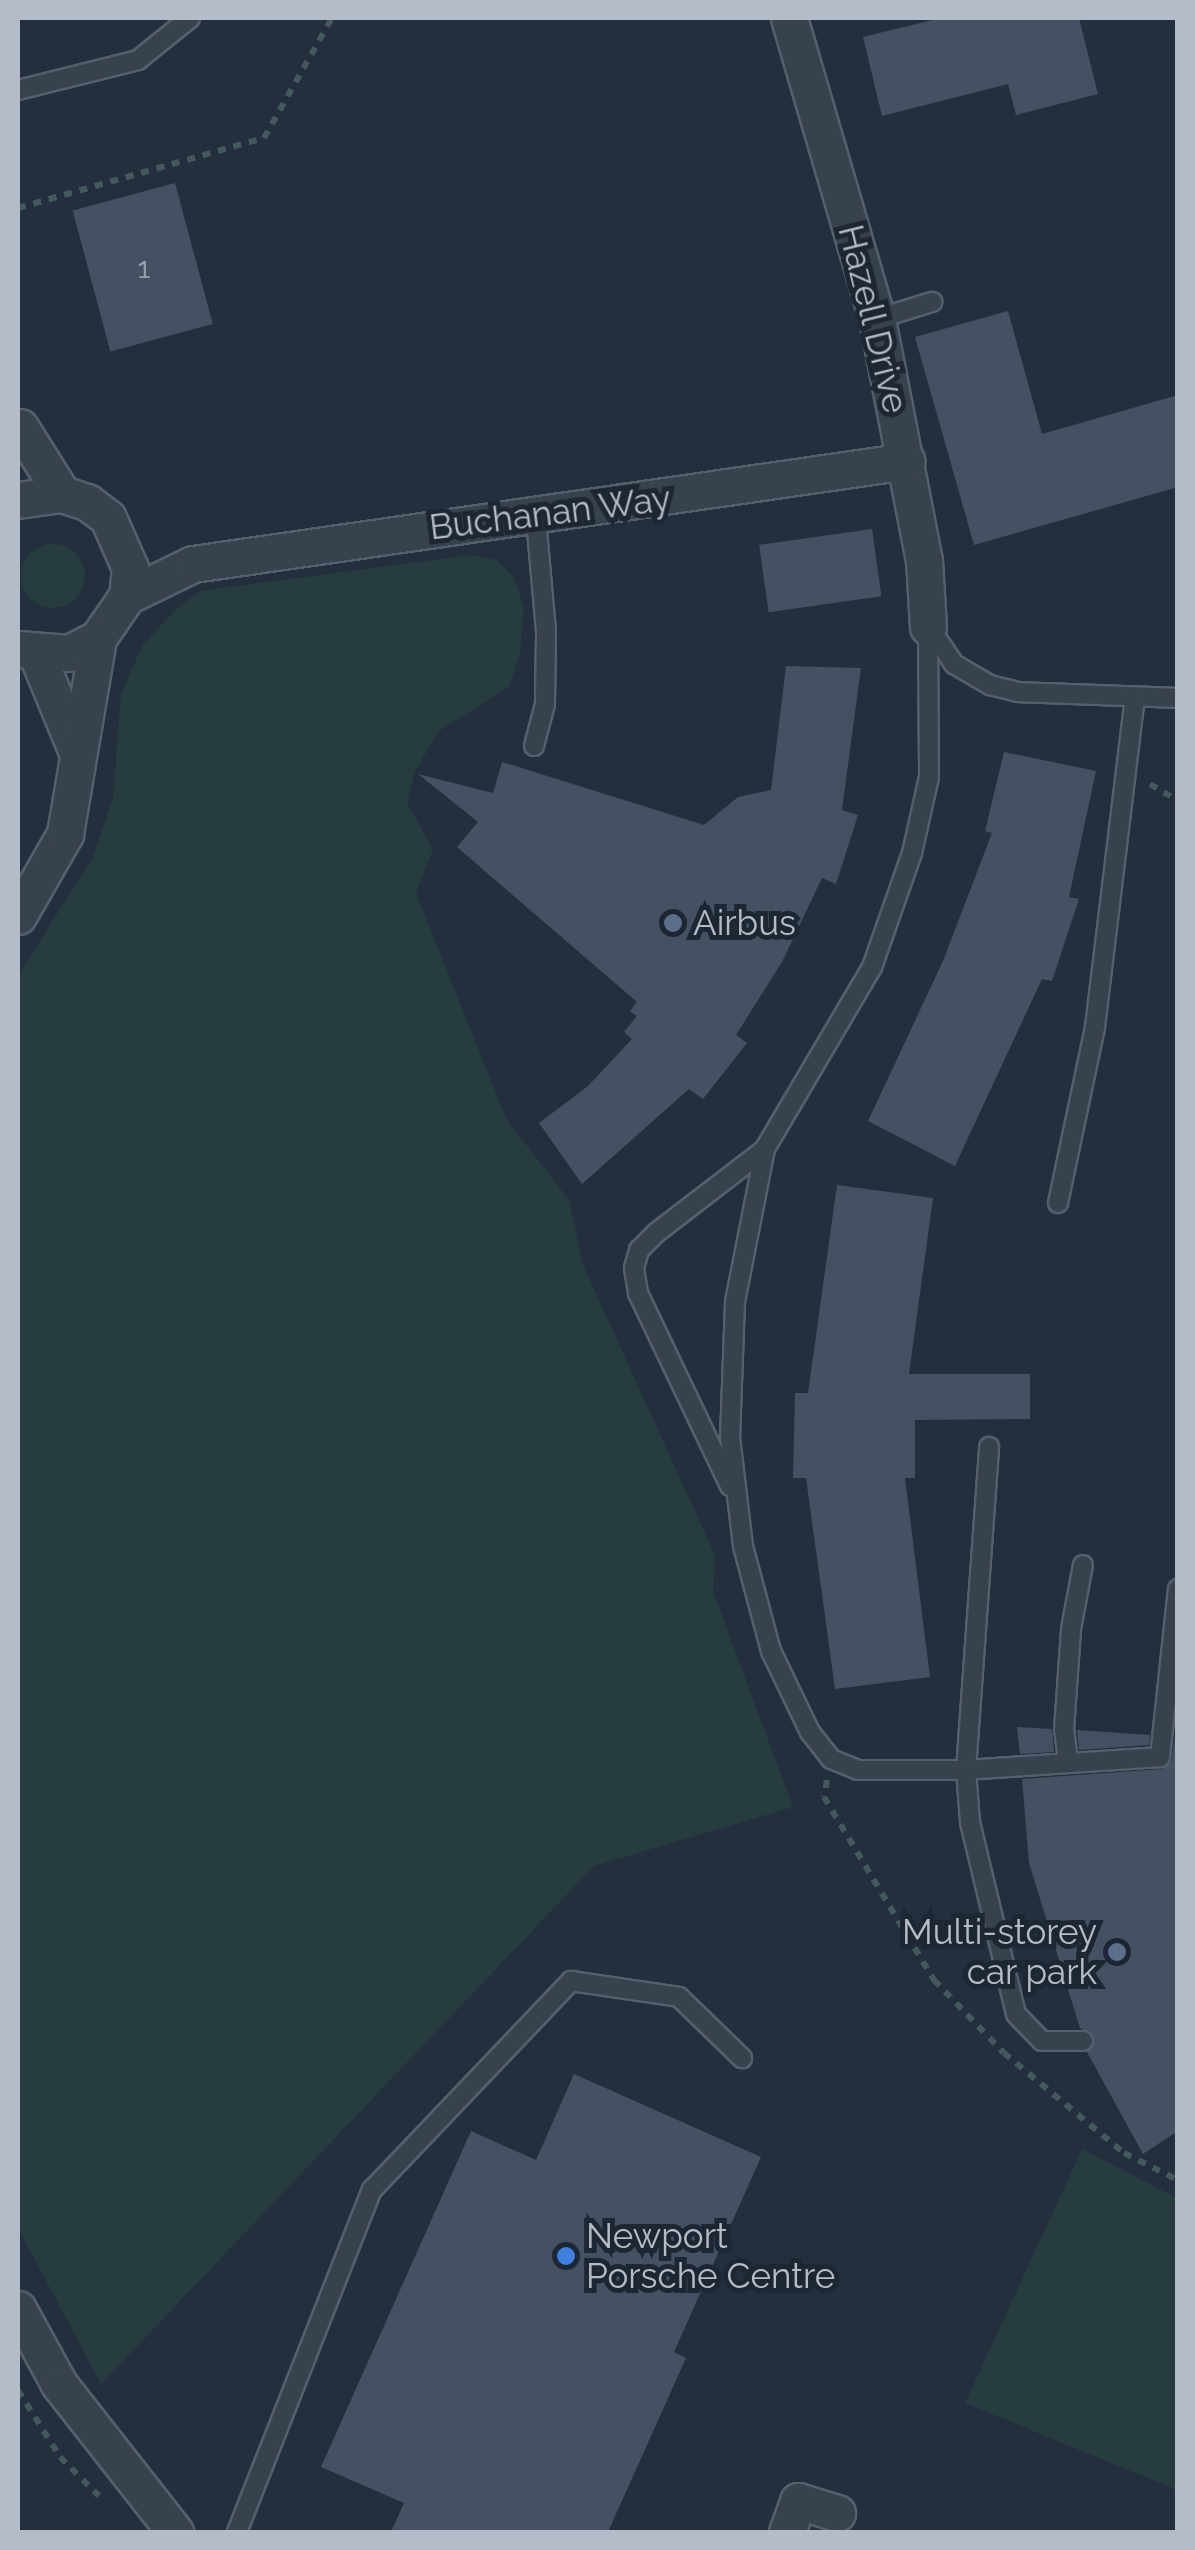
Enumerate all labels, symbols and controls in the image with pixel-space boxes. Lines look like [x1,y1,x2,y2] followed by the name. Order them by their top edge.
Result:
[829,220,917,418] street label: Hazell Drive
[138,250,150,286] house number: 1
[426,477,674,549] street label: Buchanan Way
[693,902,796,944] place label: Airbus
[662,912,684,934] marker: Airbus
[902,1911,1097,1993] place label: Multi-storey car park
[1106,1941,1128,1963] marker: Multi-storey car park
[586,2215,835,2297] place label: Newport Porsche Centre
[555,2245,577,2267] marker: Newport Porsche Centre

